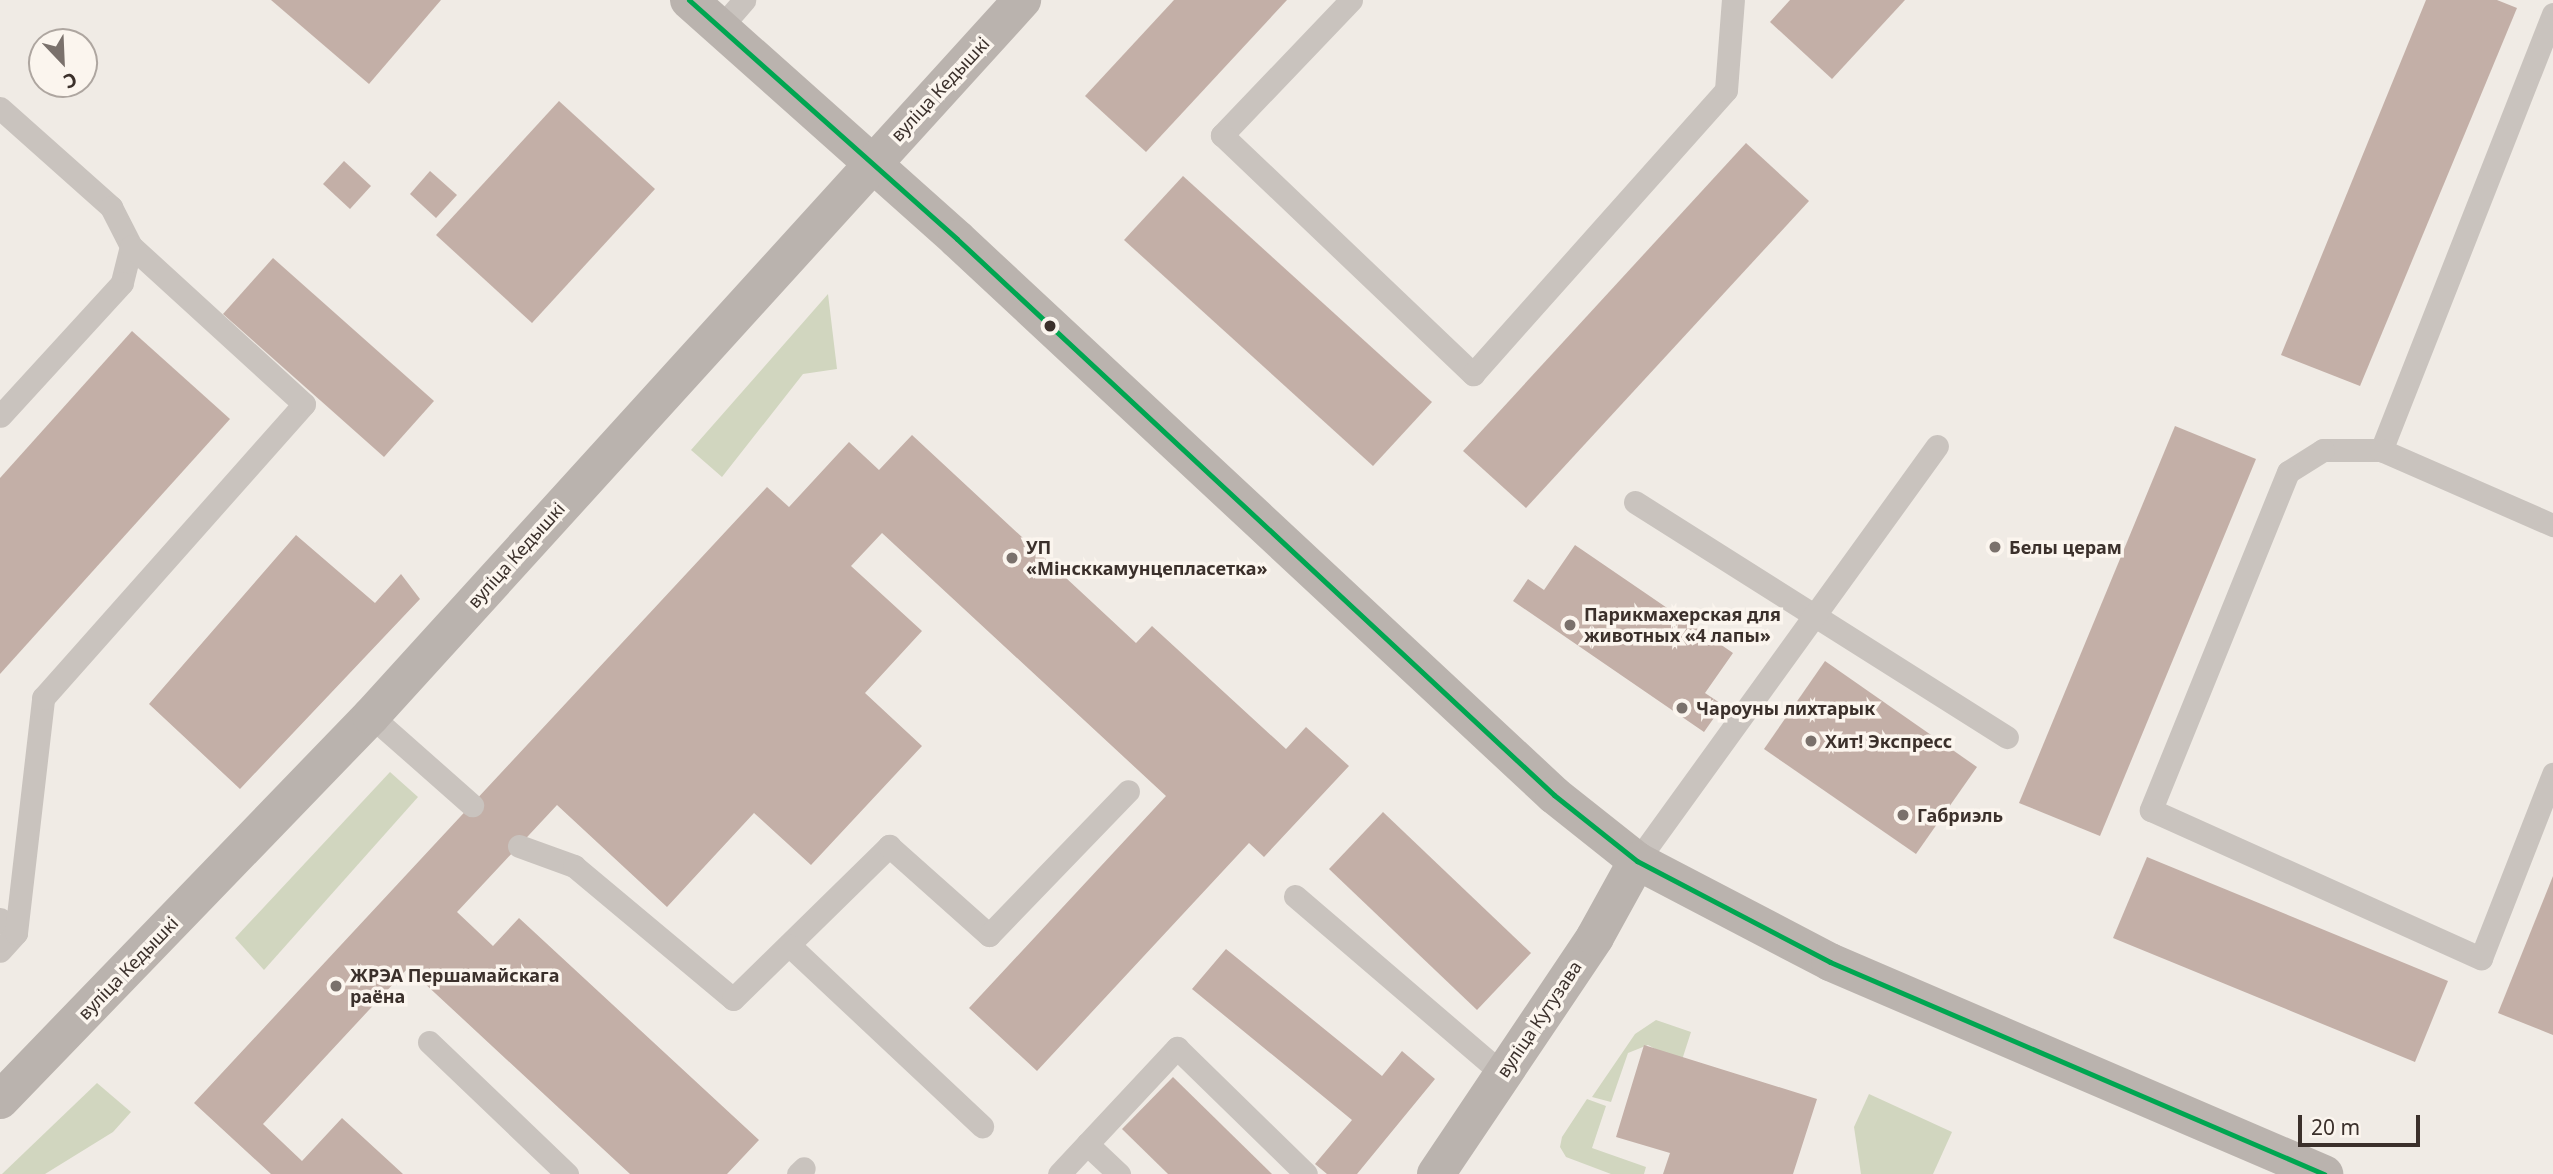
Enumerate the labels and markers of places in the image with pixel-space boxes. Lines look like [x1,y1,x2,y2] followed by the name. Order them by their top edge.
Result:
[1043,319,1057,333] unlabelled marker
[2009,536,2122,558] place label: Белы церам
[1026,537,1268,580] place label: УП «Мінсккамунцепласетка»
[1987,539,2003,555] marker: Белы церам
[1004,550,1020,566] marker: УП «Мінсккамунцепласетка»
[1584,604,1781,646] place label: Парикмахерская для животных «4 лапы»
[1562,617,1578,633] marker: Парикмахерская для животных «4 лапы»
[1696,697,1875,719] place label: Чароуны лихтарык
[1674,700,1690,716] marker: Чароуны лихтарык
[1825,730,1952,752] place label: Хит! Экспресс
[1803,733,1819,749] marker: Хит! Экспресс
[1917,804,2003,826] place label: Габриэль
[1895,807,1911,823] marker: Габриэль
[350,965,559,1007] place label: ЖРЭА Першамайскага раёна
[328,978,344,994] marker: ЖРЭА Першамайскага раёна

